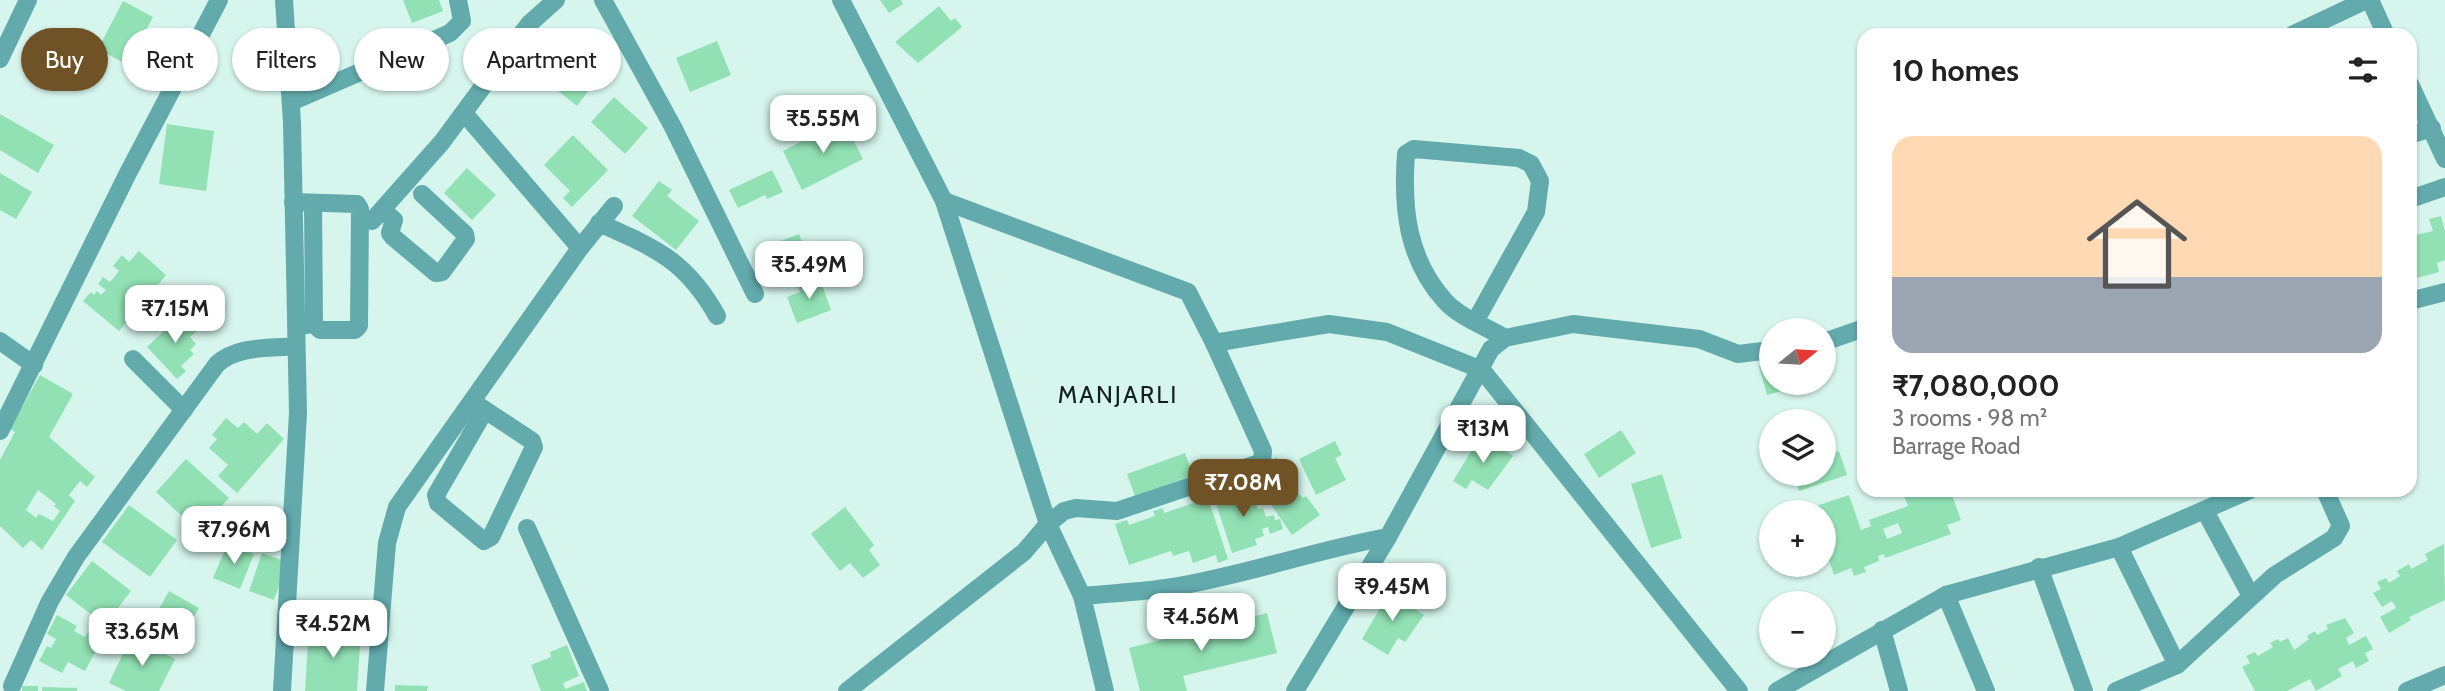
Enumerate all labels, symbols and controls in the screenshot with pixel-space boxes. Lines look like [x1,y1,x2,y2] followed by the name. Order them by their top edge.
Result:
[21,28,108,91] chip: Buy
[122,28,218,91] chip: Rent
[232,28,340,91] chip: Filters
[354,28,449,91] chip: New
[463,28,621,91] chip: Apartment
[2344,51,2382,89] icon: filters
[1892,52,2019,89] text: 10 homes
[766,96,880,155] pin: ₹5.55M
[786,104,860,132] text: ₹5.55M
[2074,181,2200,307] icon: home
[752,242,866,301] pin: ₹5.49M
[771,250,847,278] text: ₹5.49M
[118,286,232,345] pin: ₹7.15M
[141,294,209,322] text: ₹7.15M
[1759,318,1836,396] north arrow
[1759,318,1836,668] map controls
[1892,367,2060,404] text: ₹7,080,000
[1058,380,1178,409] district label: MANJARLI
[1892,404,2047,432] text: 3 rooms · 98 m²
[1442,406,1524,465] pin: ₹13M
[1759,409,1836,486] button: layers
[1457,414,1509,442] text: ₹13M
[1892,432,2020,460] text: Barrage Road
[1186,460,1300,519] pin: ₹7.08M
[1204,468,1282,496] text: ₹7.08M
[1759,500,1836,577] button: +
[177,506,291,566] pin: ₹7.96M
[197,515,271,543] text: ₹7.96M
[1335,564,1449,623] pin: ₹9.45M
[1354,572,1430,600] text: ₹9.45M
[1759,591,1836,668] button: −
[1144,594,1258,653] pin: ₹4.56M
[276,600,390,660] pin: ₹4.52M
[1163,602,1239,630] text: ₹4.56M
[85,608,199,668] pin: ₹3.65M
[295,609,371,637] text: ₹4.52M
[105,617,179,645] text: ₹3.65M

